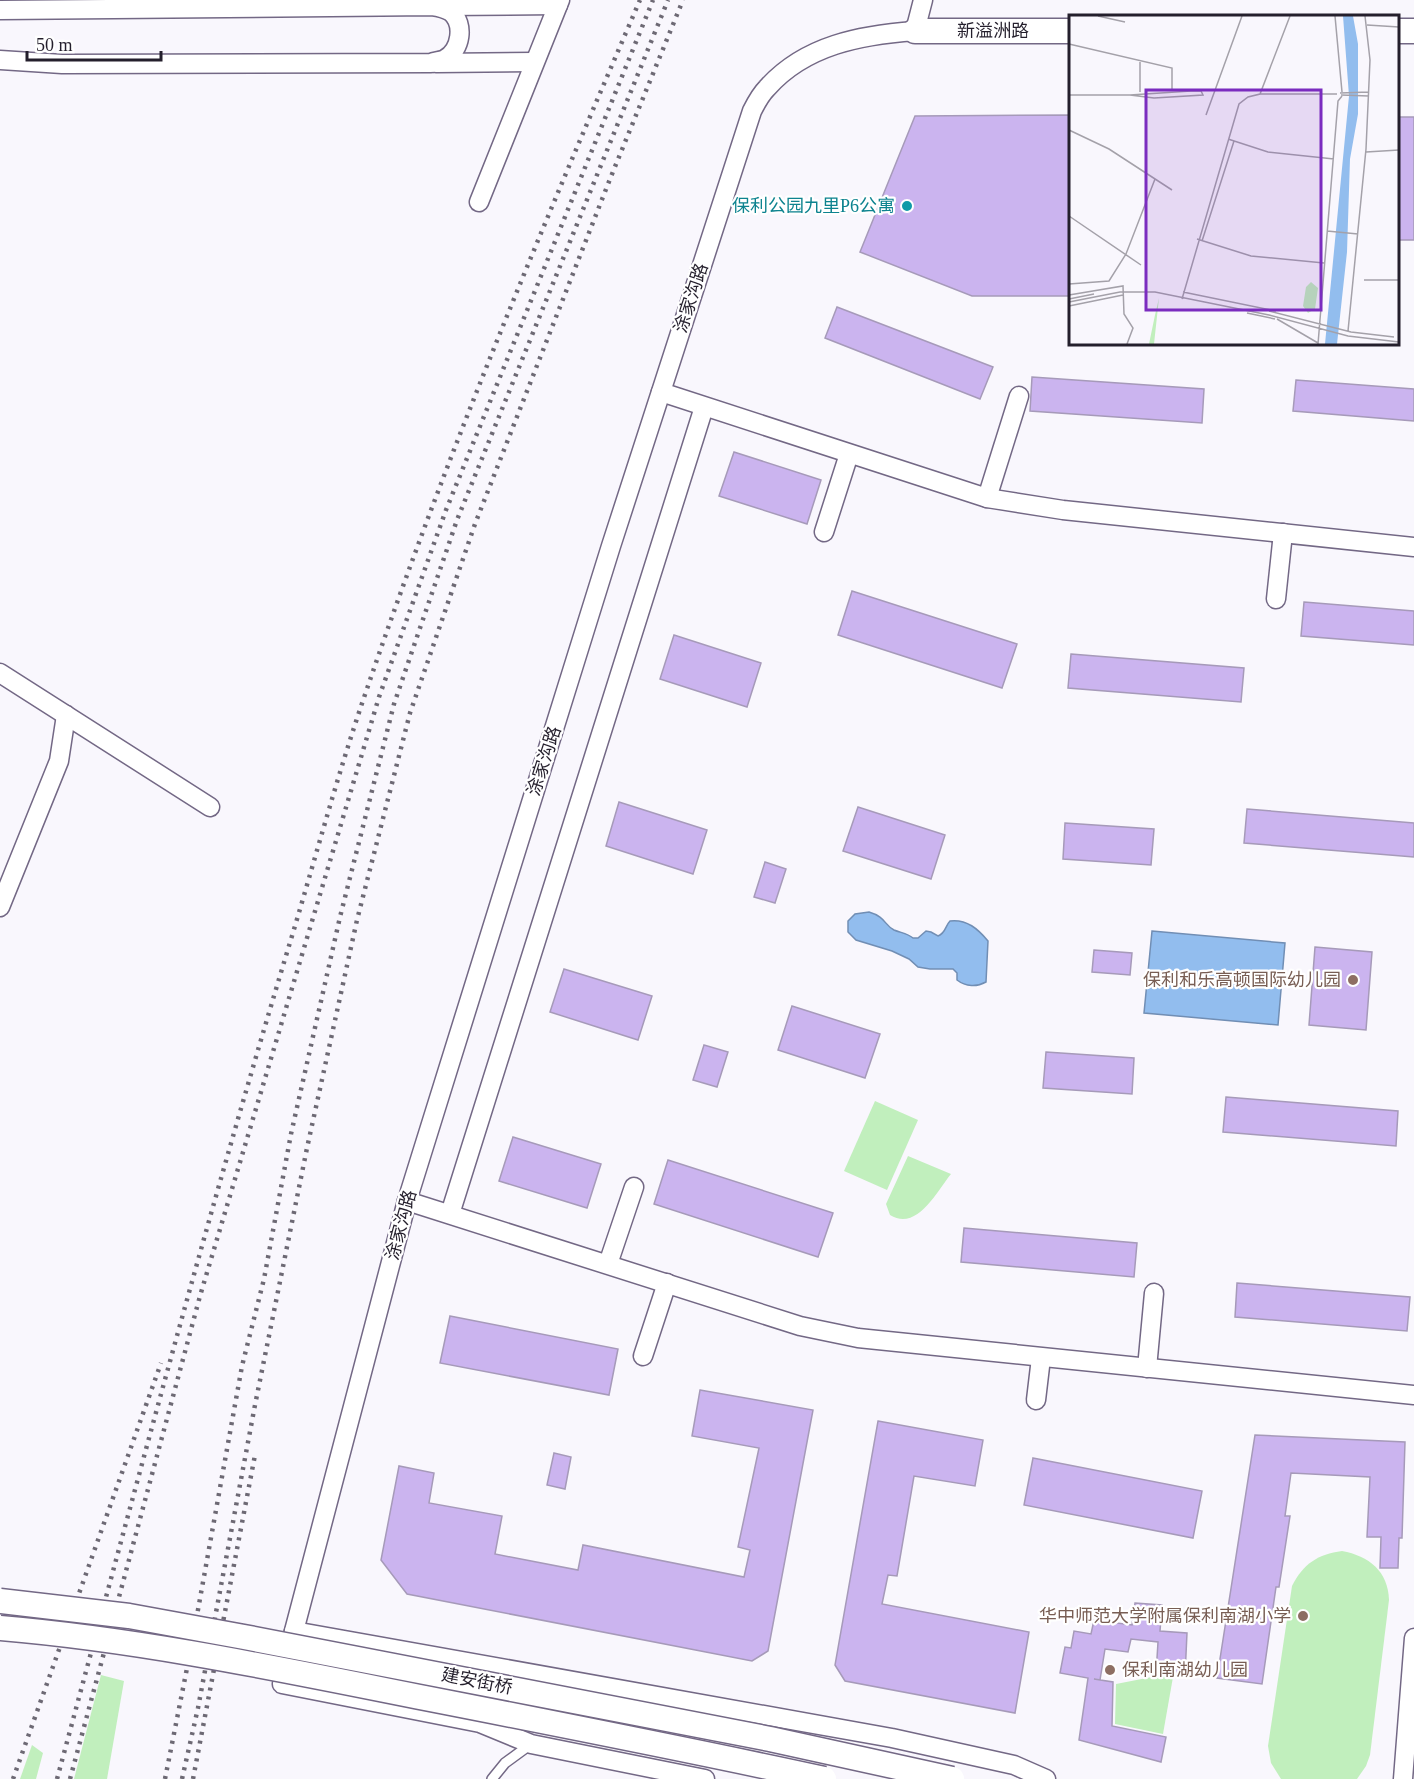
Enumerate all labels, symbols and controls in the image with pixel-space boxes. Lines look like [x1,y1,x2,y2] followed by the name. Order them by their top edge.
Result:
[1069,15,1399,345] inset map
[957,21,1029,41] street label: 新溢洲路
[27,24,160,62] scale bar
[36,35,73,55] text: 50 m
[732,196,895,216] place label: 保利公园九里P6公寓
[900,199,914,213] marker: 保利公园九里P6公寓
[670,261,712,335] street label: 涂家沟路
[523,724,565,798] street label: 涂家沟路
[1143,970,1341,990] place label: 保利和乐高顿国际幼儿园
[1346,973,1360,987] marker: 保利和乐高顿国际幼儿园
[382,1188,420,1262] street label: 涂家沟路
[1039,1606,1291,1626] place label: 华中师范大学附属保利南湖小学
[1296,1609,1310,1623] marker: 华中师范大学附属保利南湖小学
[1122,1660,1248,1680] place label: 保利南湖幼儿园
[1103,1663,1117,1677] marker: 保利南湖幼儿园
[440,1664,514,1698] street label: 建安街桥

